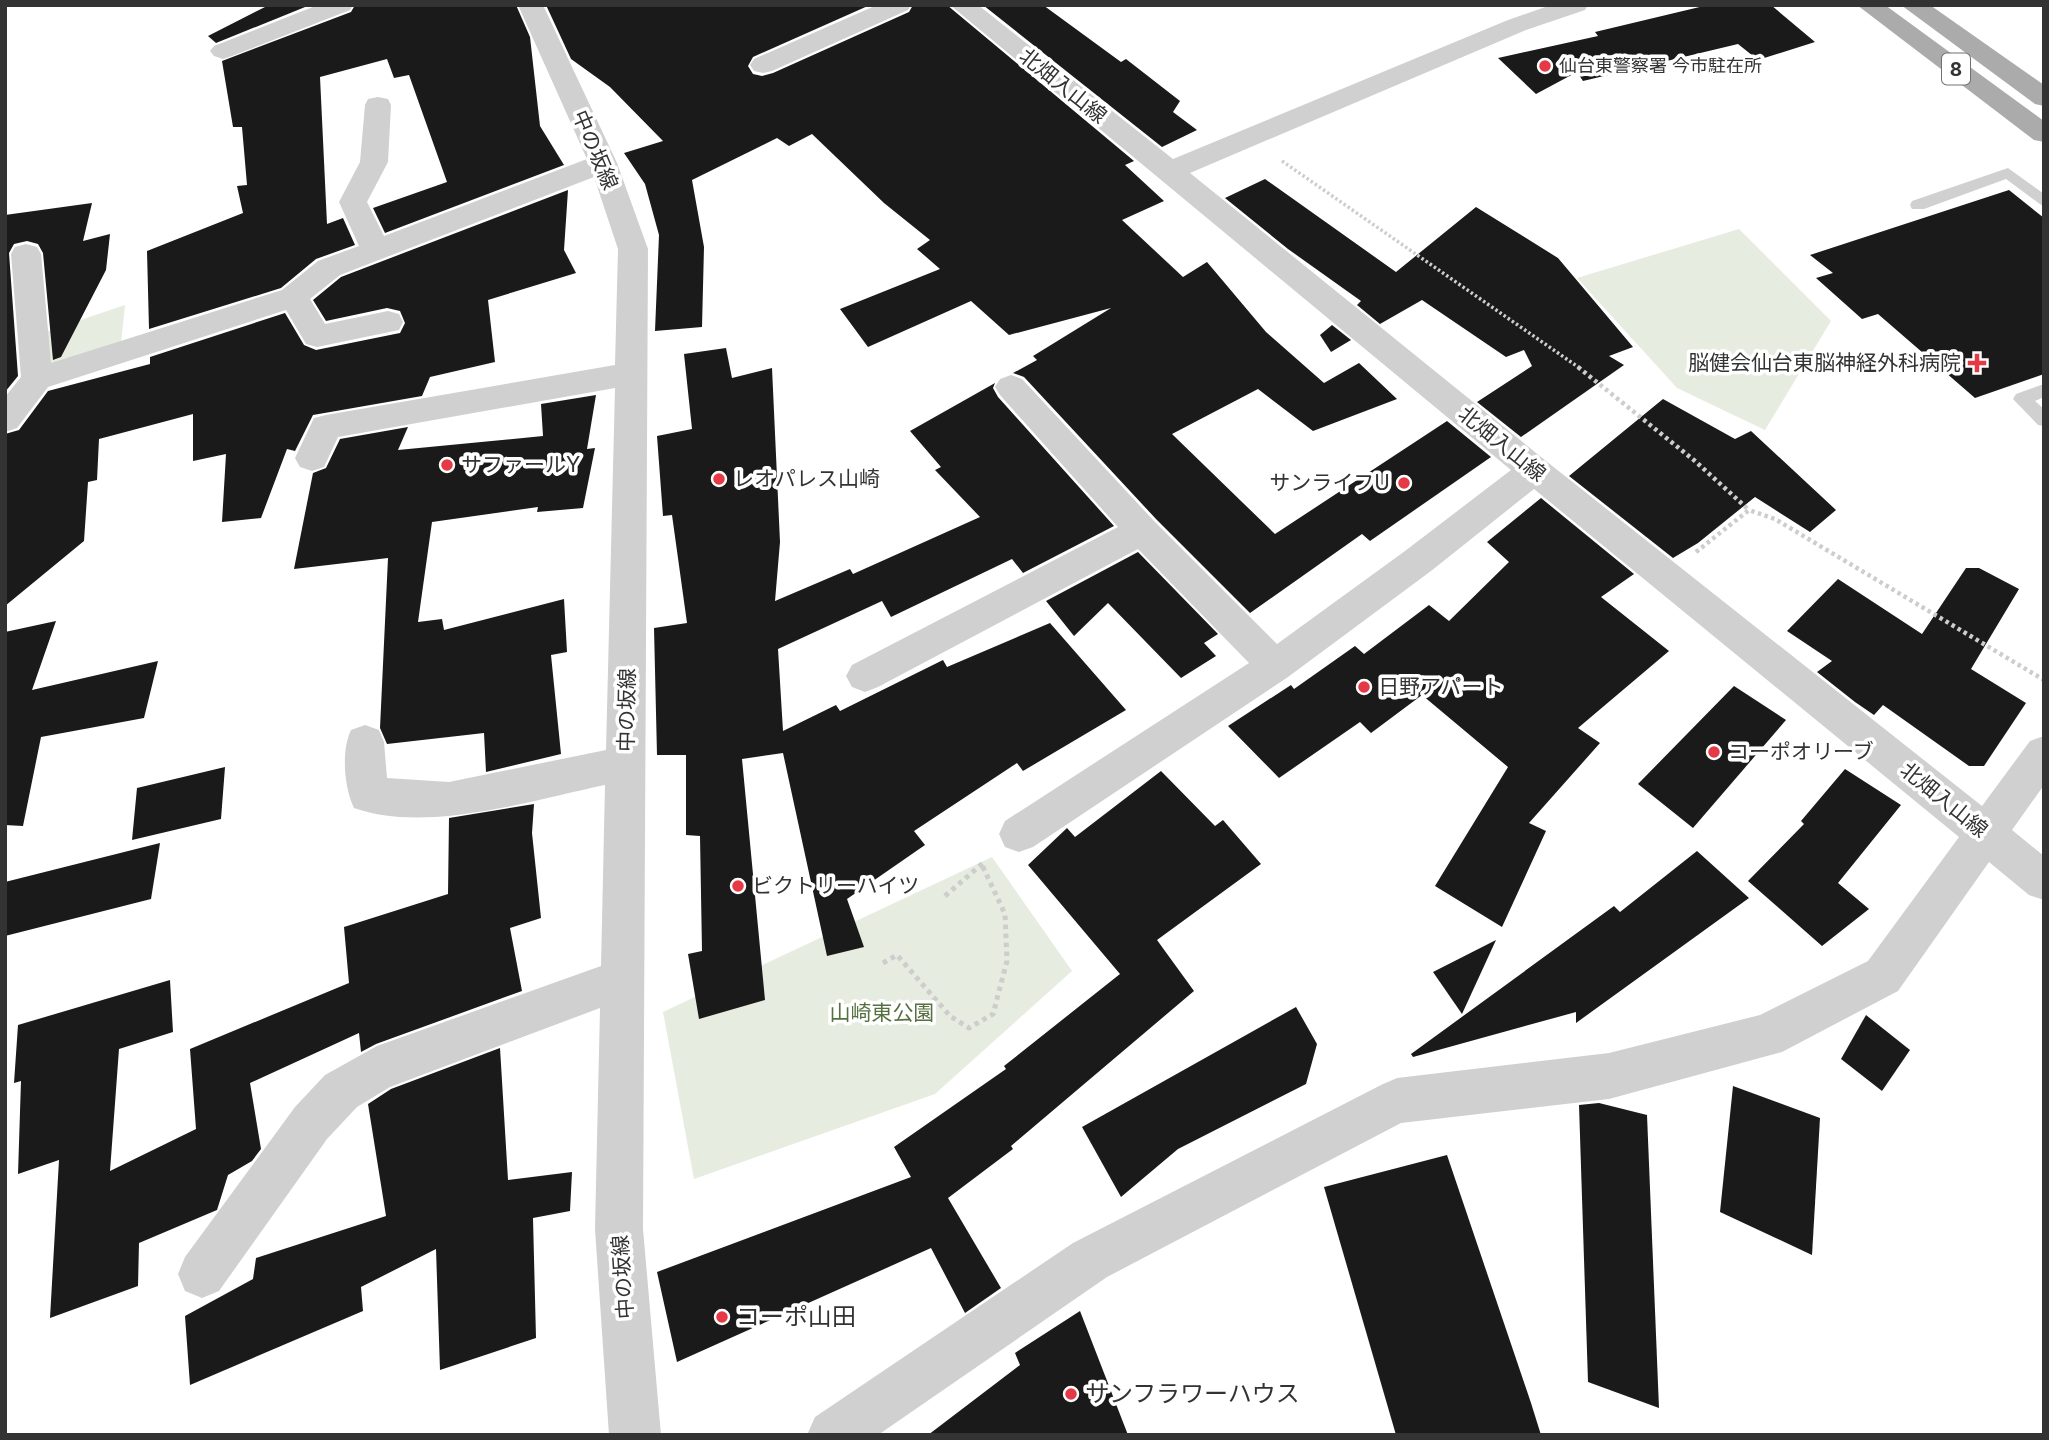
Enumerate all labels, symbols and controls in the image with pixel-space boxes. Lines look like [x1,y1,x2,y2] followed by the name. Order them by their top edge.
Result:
[1015,43,1112,128] street label: 北畑入山線
[1942,54,1970,85] road number: 8
[1559,55,1762,76] place label: 仙台東警察署 今市駐在所
[1537,58,1553,74] marker: 仙台東警察署 今市駐在所
[568,106,623,193] street label: 中の坂線
[1688,350,1961,375] place label: 脳健会仙台東脳神経外科病院
[1967,353,1987,373] marker: 脳健会仙台東脳神経外科病院
[1454,401,1551,486] street label: 北畑入山線
[461,452,580,477] place label: サファールY
[439,457,455,473] marker: サファールY
[733,466,880,491] place label: レオパレス山崎
[1269,470,1390,495] place label: サンライフU
[711,471,727,487] marker: レオパレス山崎
[1396,475,1412,491] marker: サンライフU
[613,668,640,752] street label: 中の坂線
[1378,674,1504,699] place label: 日野アパート
[1356,679,1372,695] marker: 日野アパート
[1728,739,1874,764] place label: コーポオリーブ
[1706,744,1722,760] marker: コーポオリーブ
[1896,757,1993,842] street label: 北畑入山線
[752,873,919,898] place label: ビクトリーハイツ
[730,878,746,894] marker: ビクトリーハイツ
[830,1000,935,1025] park label: 山崎東公園
[607,1234,638,1320] street label: 中の坂線
[736,1302,856,1331] place label: コーポ山田
[714,1309,730,1325] marker: コーポ山田
[1085,1379,1300,1408] place label: サンフラワーハウス
[1063,1386,1079,1402] marker: サンフラワーハウス

